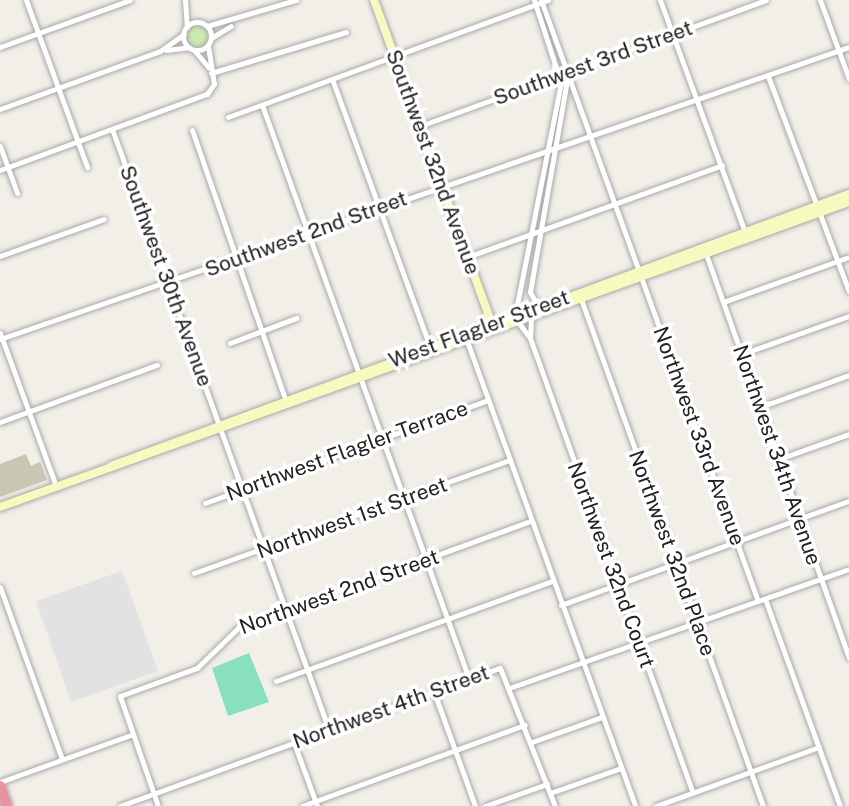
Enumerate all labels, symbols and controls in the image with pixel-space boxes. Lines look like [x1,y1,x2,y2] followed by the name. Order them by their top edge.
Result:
[490,15,696,111] street label: Southwest 3rd Street
[381,46,485,278] street label: Southwest 32nd Avenue
[114,162,218,390] street label: Southwest 30th Avenue
[201,186,411,282] street label: Southwest 2nd Street
[385,285,573,373] street label: West Flagler Street
[648,323,750,549] street label: Northwest 33rd Avenue
[727,342,827,568] street label: Northwest 34th Avenue
[223,395,471,507] street label: Northwest Flagler Terrace
[623,447,721,659] street label: Northwest 32nd Place
[562,459,660,671] street label: Northwest 32nd Court
[253,472,451,564] street label: Northwest 1st Street
[236,544,442,640] street label: Northwest 2nd Street
[289,660,493,754] street label: Northwest 4th Street

